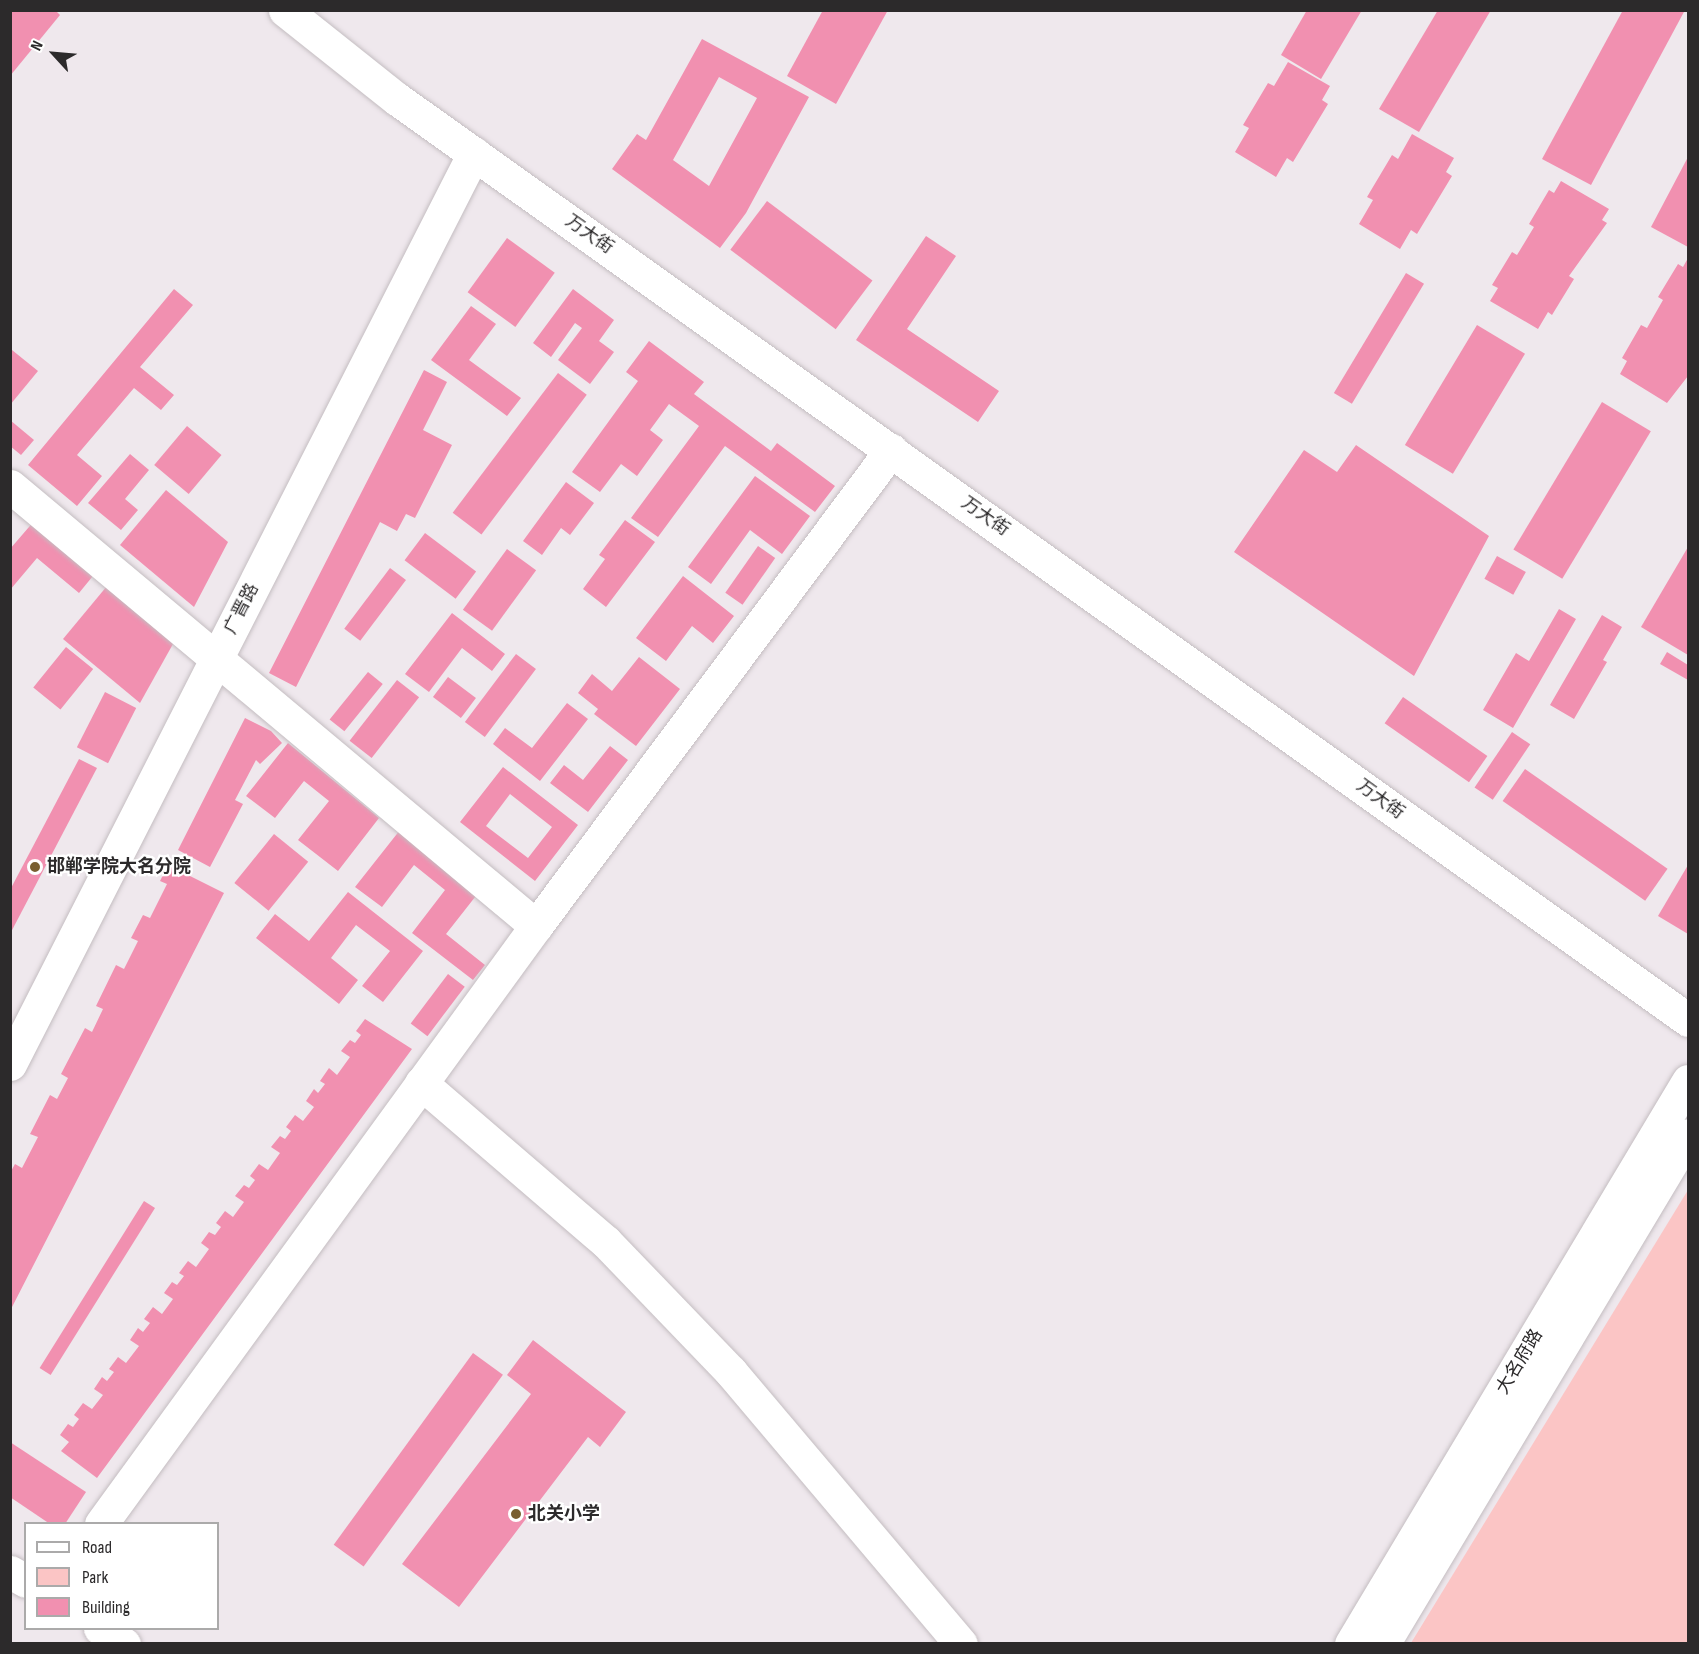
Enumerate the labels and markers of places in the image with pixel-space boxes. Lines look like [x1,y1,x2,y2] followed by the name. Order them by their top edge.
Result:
[47,856,191,878] place label: 邯郸学院大名分院
[28,860,42,874] marker: 邯郸学院大名分院
[528,1503,600,1525] place label: 北关小学
[509,1507,523,1521] marker: 北关小学

